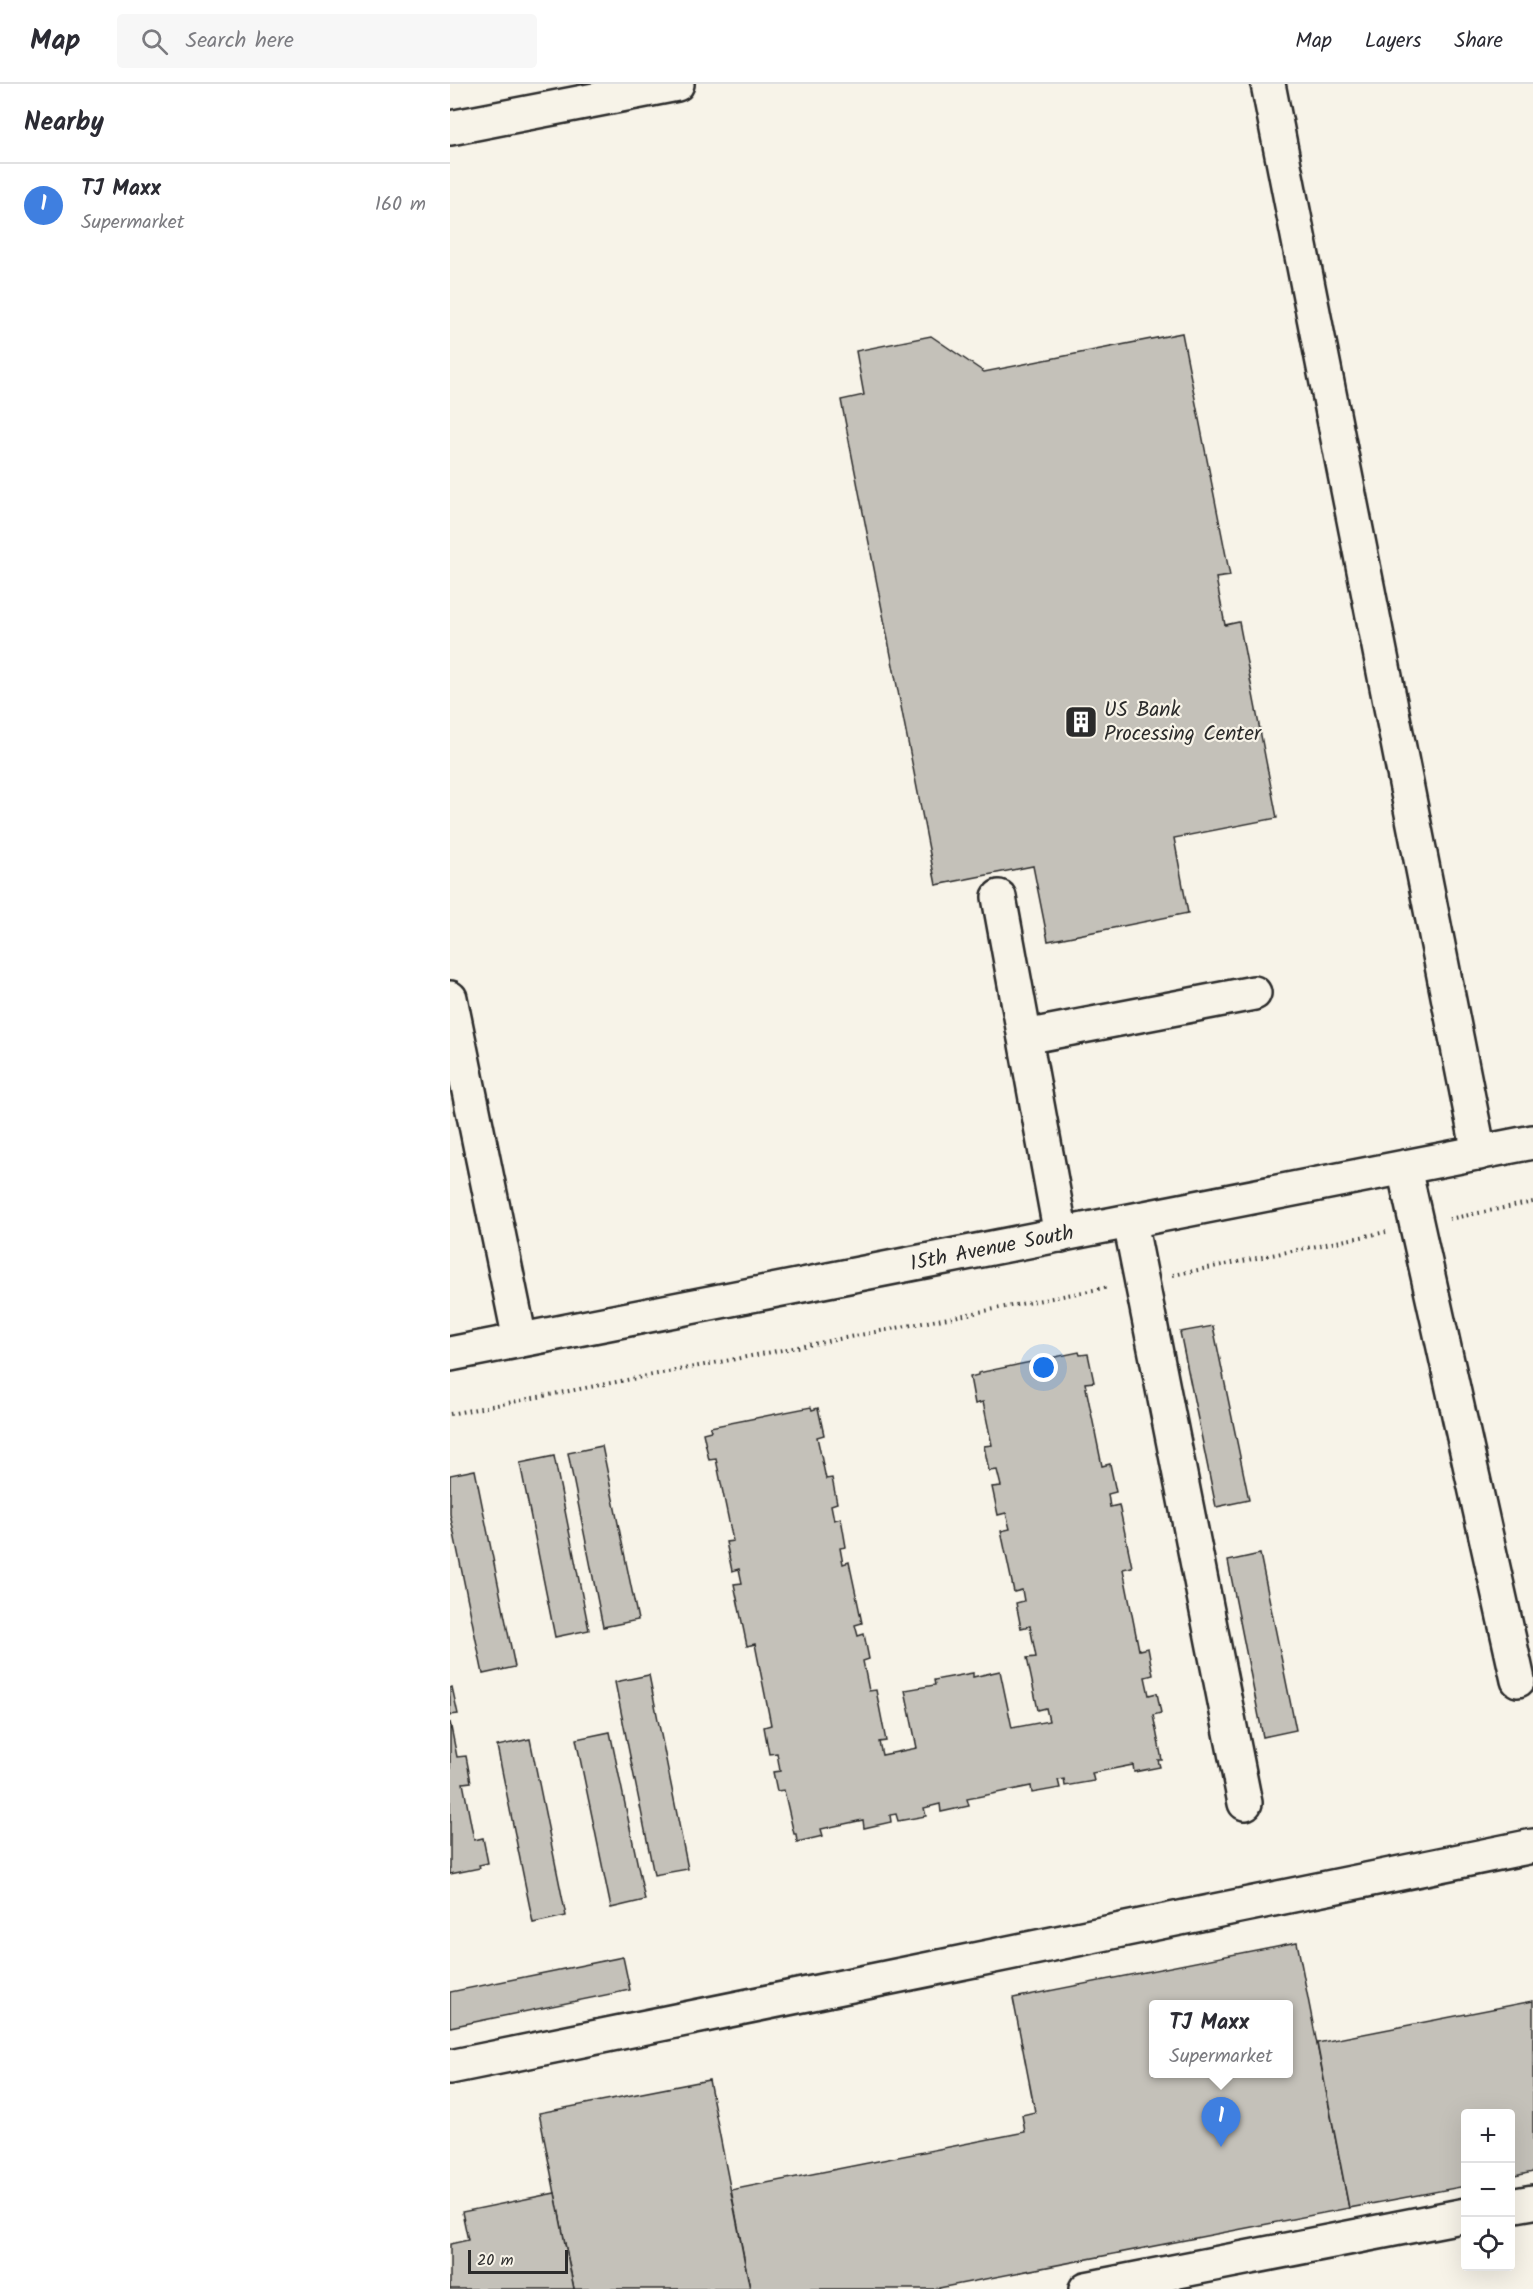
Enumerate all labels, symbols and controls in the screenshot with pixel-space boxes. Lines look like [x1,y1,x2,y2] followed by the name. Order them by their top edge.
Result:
[117,14,537,68] search box
[30,19,81,64] text: Map
[186,24,294,59] text: Search here
[138,25,171,58] icon: search
[1295,25,1332,58] text: Map
[1365,25,1421,58] text: Layers
[1454,25,1503,58] text: Share
[24,102,104,144] text: Nearby
[81,172,161,207] text: TJ Maxx
[40,189,47,221] text: 1
[375,189,426,221] text: 160 m
[81,207,184,239] text: Supermarket
[1104,694,1262,751] place label: US Bank Processing Center
[1063,704,1099,740] building icon: US Bank Processing Center
[907,1217,1077,1281] street label: 15th Avenue South
[1029,1353,1058,1382] your location
[1149,2000,1293,2078] popup
[1169,2006,1249,2041] text: TJ Maxx
[1169,2041,1273,2073] text: Supermarket
[1202,2098,1240,2147] pin: 1
[1461,2109,1515,2271] map controls
[1461,2109,1515,2163] button: +
[1461,2163,1515,2217] button: −
[1461,2217,1515,2271] button: locate
[468,2247,568,2274] scale bar
[477,2248,513,2273] text: 20 m

